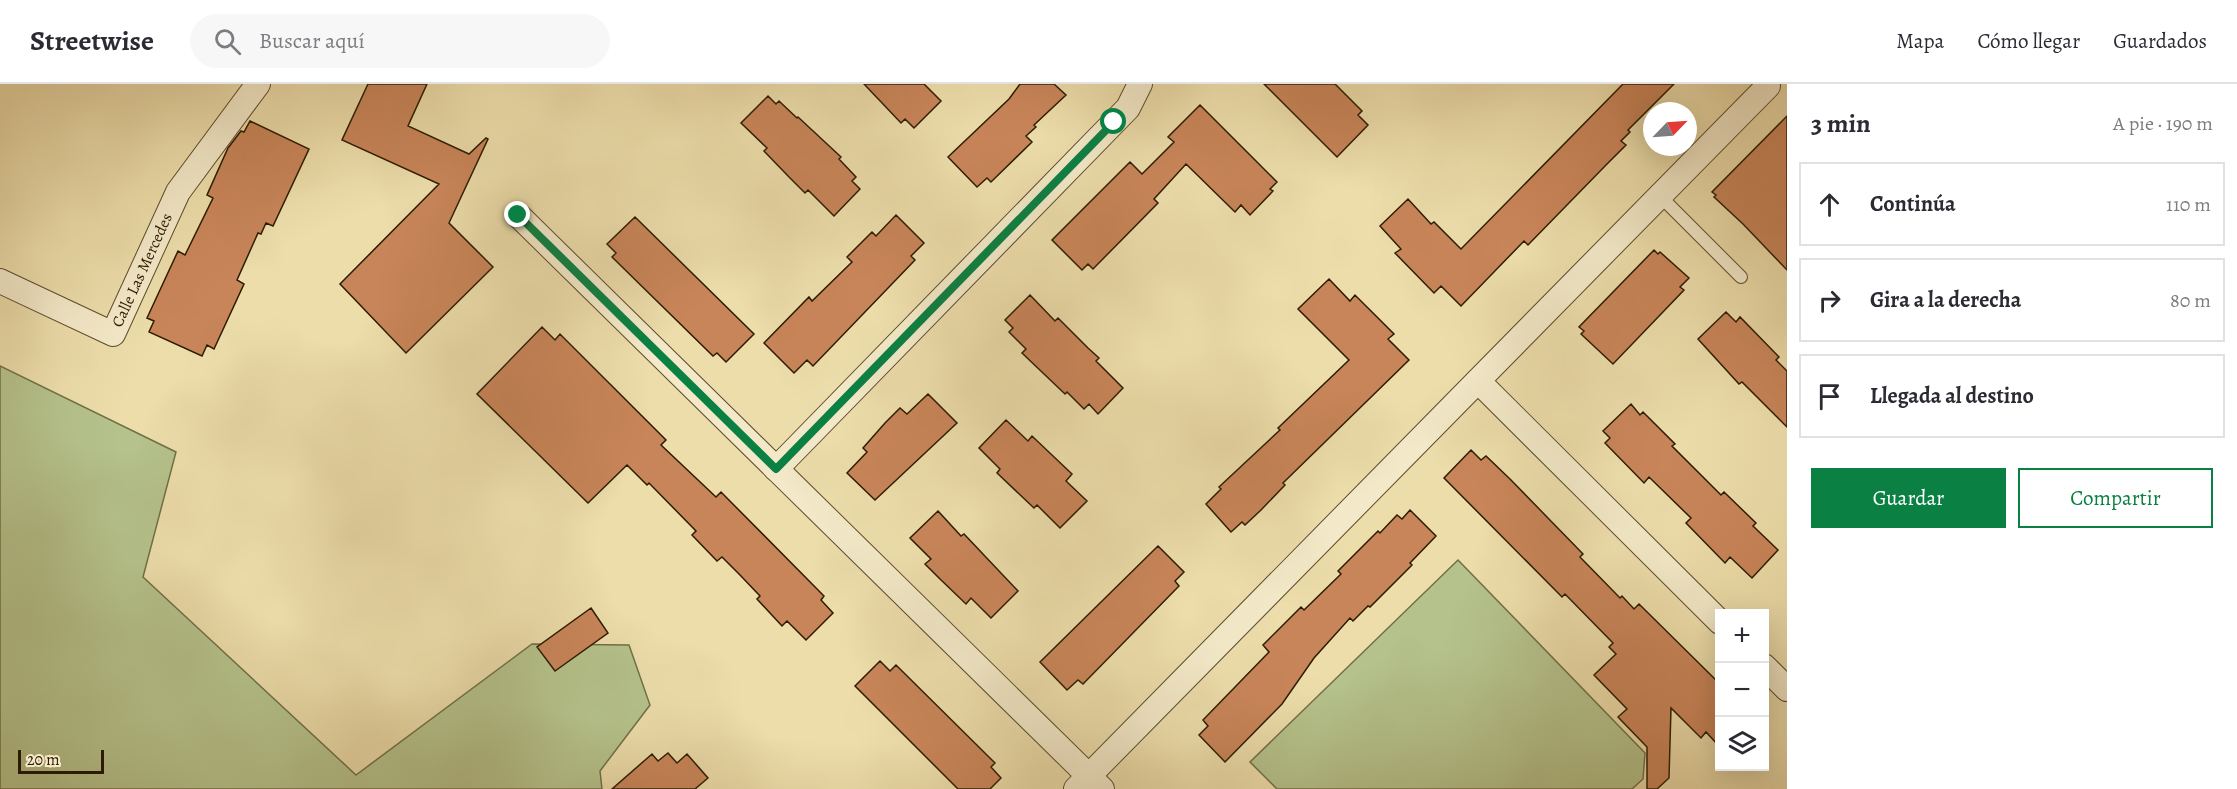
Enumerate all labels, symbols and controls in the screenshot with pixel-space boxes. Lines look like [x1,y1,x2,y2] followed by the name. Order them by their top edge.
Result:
[190,14,610,68] search box
[30,22,154,60] text: Streetwise
[211,25,244,58] icon: search
[259,26,365,56] text: Buscar aquí
[1896,27,1944,55] text: Mapa
[1977,27,2080,55] text: Cómo llegar
[2113,27,2207,55] text: Guardados
[1643,102,1697,156] north arrow
[1811,106,1871,141] text: 3 min
[1100,108,1126,134] route start
[2113,110,2213,137] text: A pie · 190 m
[1813,188,1846,221] icon: ahead
[1870,189,1956,219] text: Continúa
[2166,191,2211,218] text: 110 m
[504,201,530,227] route end
[107,210,178,331] street label: Calle Las Mercedes
[1813,284,1846,317] icon: right
[1870,285,2021,315] text: Gira a la derecha
[2170,287,2211,314] text: 80 m
[1813,380,1846,413] icon: arrive
[1870,381,2034,411] text: Llegada al destino
[1811,468,2006,528] button: Guardar
[2018,468,2213,528] button: Compartir
[1715,609,1769,771] map controls
[1715,609,1769,663] button: +
[1715,663,1769,717] button: −
[1715,717,1769,771] button: layers
[18,747,104,774] scale bar
[27,749,60,771] text: 20 m

